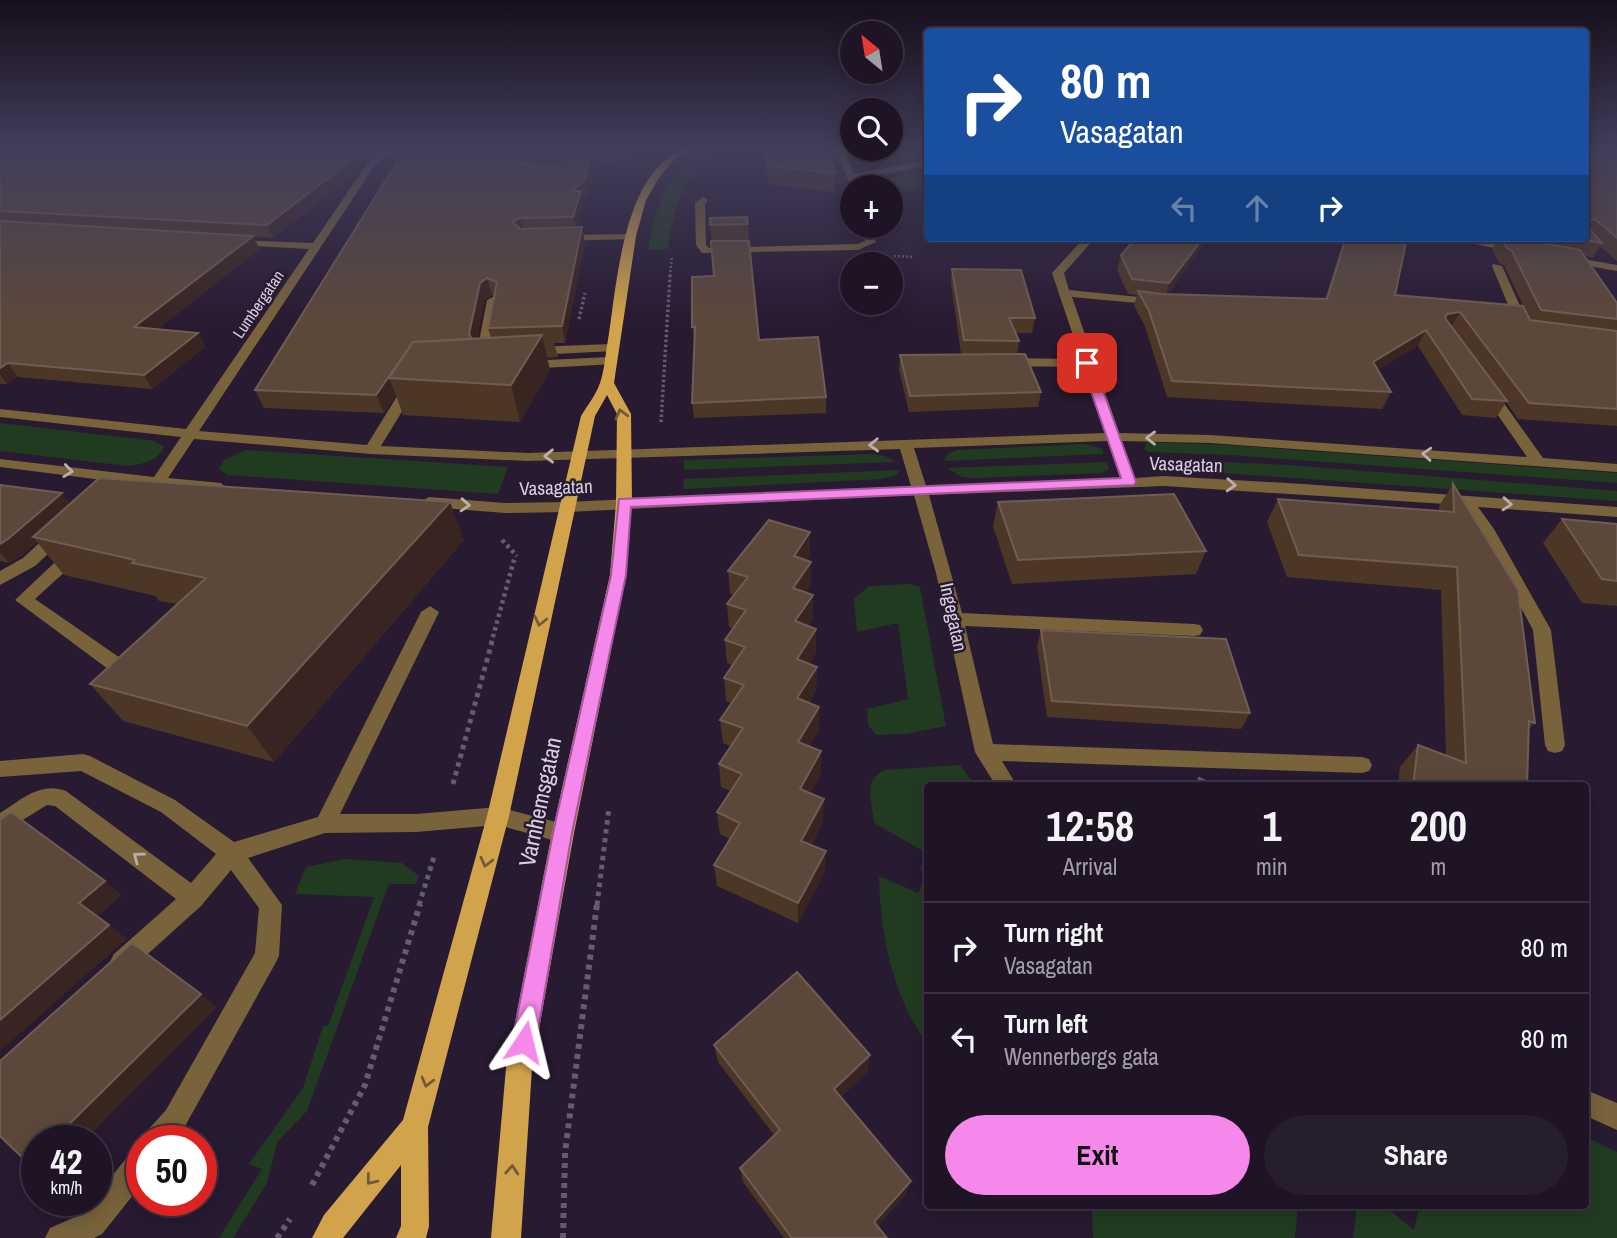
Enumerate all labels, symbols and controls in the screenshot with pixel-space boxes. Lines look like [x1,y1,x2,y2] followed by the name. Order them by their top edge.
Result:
[840,21,903,84] north arrow
[840,21,903,315] map controls
[1060,47,1152,113] text: 80 m
[945,56,1036,147] icon: right
[840,98,903,161] button: search
[1060,110,1184,153] text: Vasagatan
[840,175,903,238] button: +
[1165,189,1203,227] icon: left
[1238,189,1276,227] icon: ahead
[1311,189,1349,227] icon: right
[840,252,903,315] button: −
[227,266,289,342] street label: Lumbergatan
[1057,333,1117,393] pin
[1068,344,1106,382] icon: arrive
[615,408,629,420] one-way arrow
[1145,430,1156,445] one-way arrow
[869,438,880,453] one-way arrow
[1421,447,1432,462] one-way arrow
[543,449,554,464] one-way arrow
[1149,450,1223,478] street label: Vasagatan
[62,464,74,479] one-way arrow
[519,473,593,501] street label: Vasagatan
[1226,477,1237,492] one-way arrow
[1502,496,1513,511] one-way arrow
[460,497,471,512] one-way arrow
[934,580,974,654] street label: Ingegatan
[533,615,548,627] one-way arrow
[511,734,568,870] street label: Varnhemsgatan
[1046,798,1134,854] text: 12:58
[1262,798,1281,854] text: 1
[1410,798,1467,854] text: 200
[1063,851,1117,882] text: Arrival
[1256,851,1288,882] text: min
[1430,851,1446,882] text: m
[133,853,145,866] one-way arrow
[480,856,494,868] one-way arrow
[1004,915,1103,950] text: Turn right
[945,929,983,967] icon: right
[1521,930,1568,965] text: 80 m
[1004,950,1093,981] text: Vasagatan
[487,1005,561,1079] position arrow
[1004,1006,1088,1041] text: Turn left
[945,1020,983,1058] icon: left
[1521,1021,1568,1056] text: 80 m
[1004,1041,1159,1072] text: Wennerbergs gata
[420,1076,435,1088] one-way arrow
[945,1115,1250,1195] button: Exit
[1264,1115,1568,1195] button: Share
[126,1125,217,1216] speed limit sign: 50
[51,1138,82,1185] text: 42
[504,1164,519,1175] one-way arrow
[367,1171,379,1184] one-way arrow
[51,1175,83,1200] text: km/h

